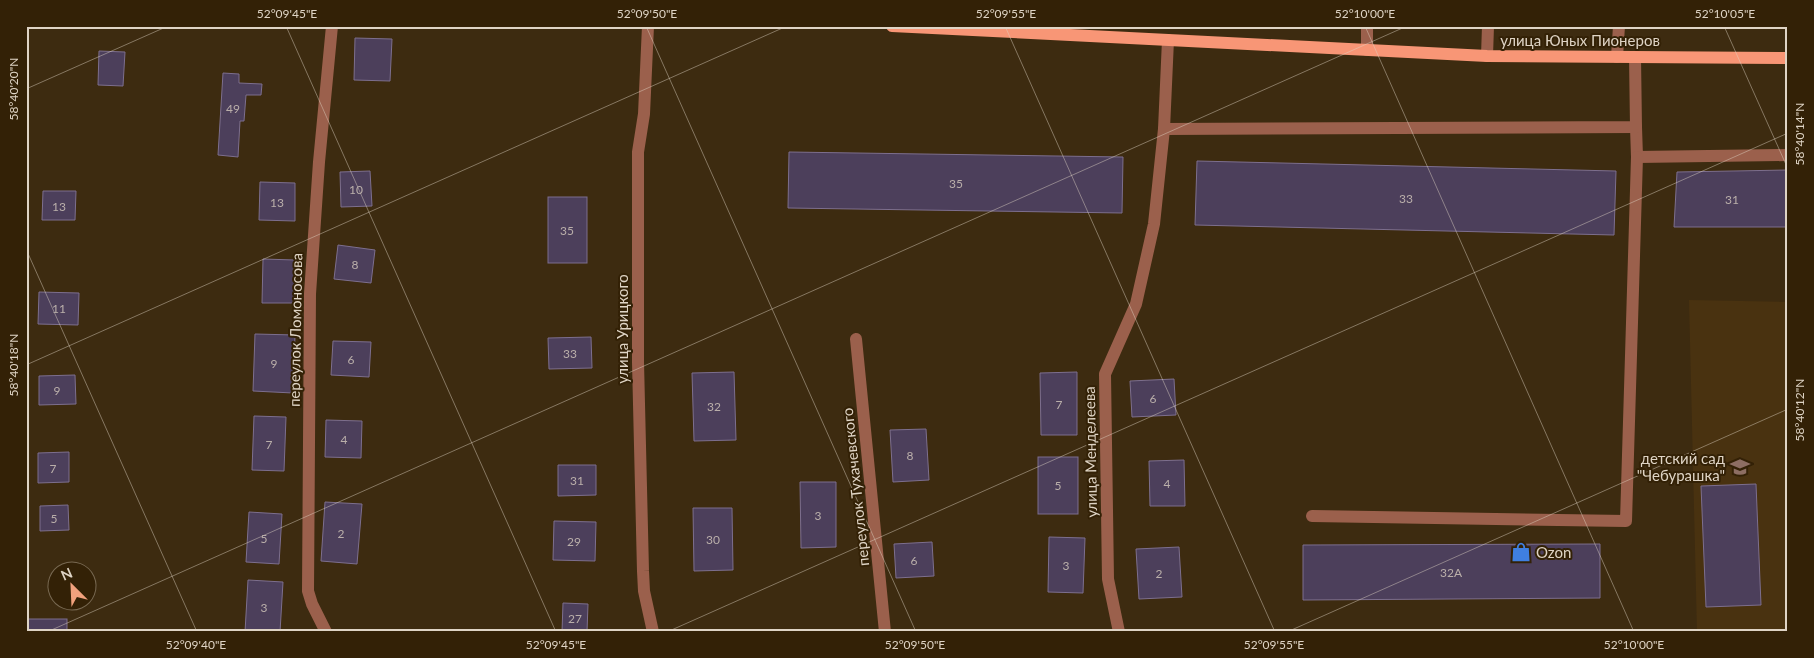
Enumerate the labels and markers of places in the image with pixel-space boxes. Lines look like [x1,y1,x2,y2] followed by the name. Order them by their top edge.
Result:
[1637,449,1725,484] place label: детский сад "Чебурашка"
[1729,456,1751,478] school or university icon: детский сад "Чебурашка"
[1510,541,1532,563] shop icon: Ozon
[1536,543,1571,561] place label: Ozon

